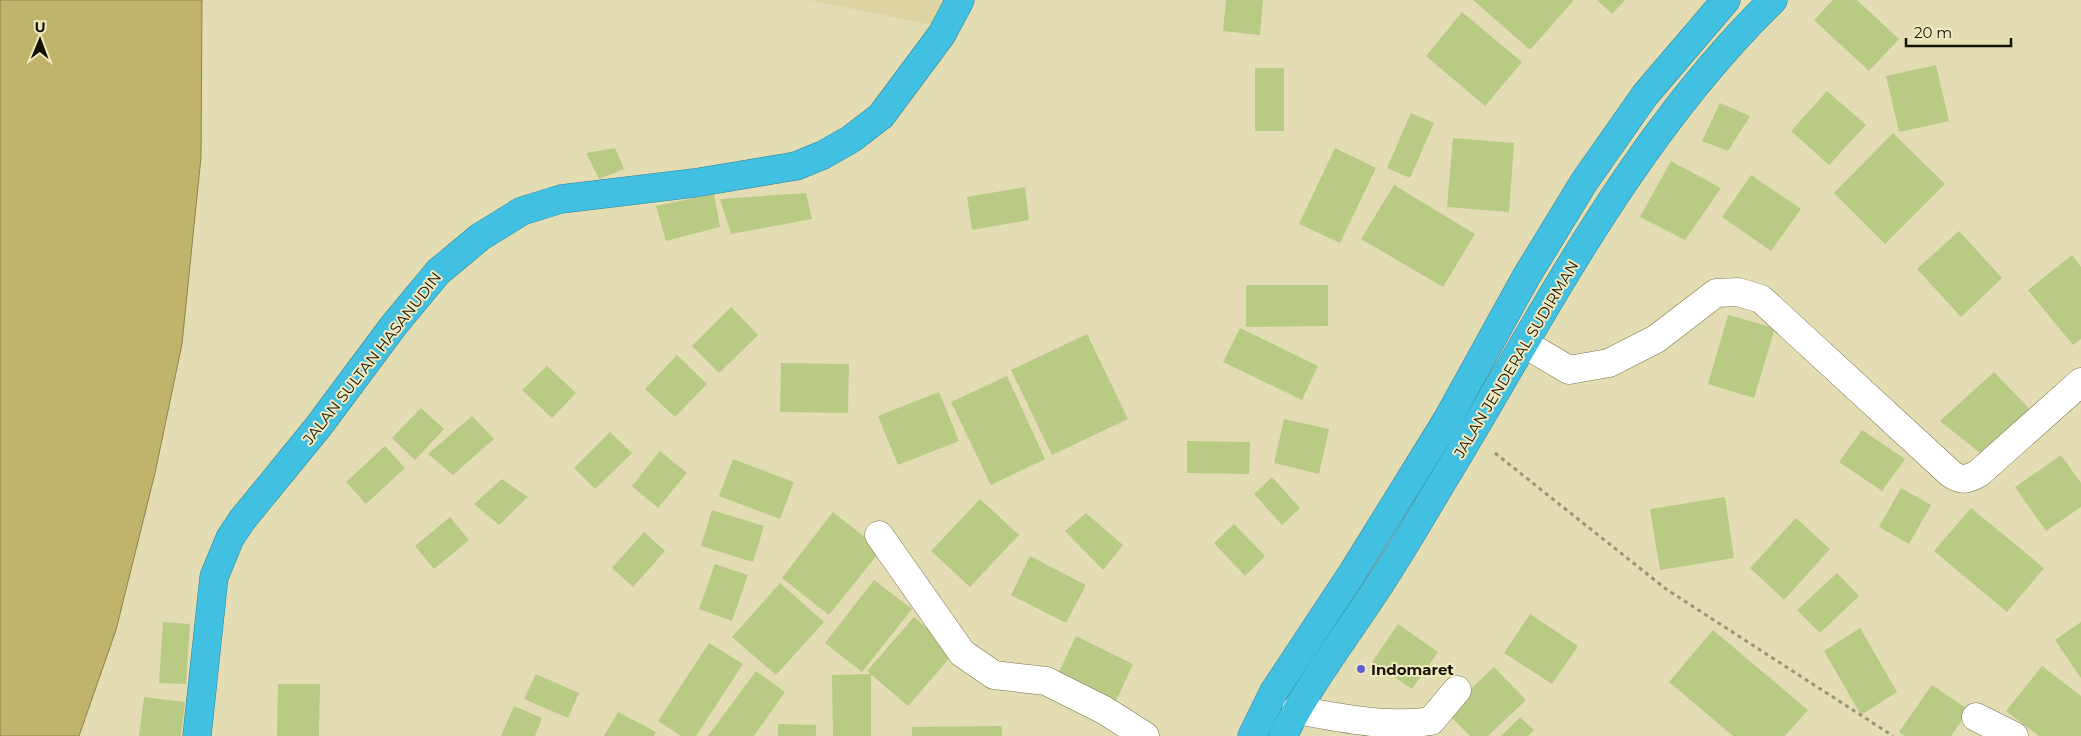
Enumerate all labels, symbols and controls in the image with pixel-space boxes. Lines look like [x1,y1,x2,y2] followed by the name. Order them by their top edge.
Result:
[15,15,65,65] north arrow
[1906,15,2011,47] scale bar
[35,18,46,36] text: U
[1914,23,1952,42] text: 20 m
[1449,257,1582,462] street label: JALAN JENDERAL SUDIRMAN
[298,268,445,449] street label: JALAN SULTAN HASANUDIN
[1371,660,1454,679] place label: Indomaret
[1355,663,1367,675] marker: Indomaret

